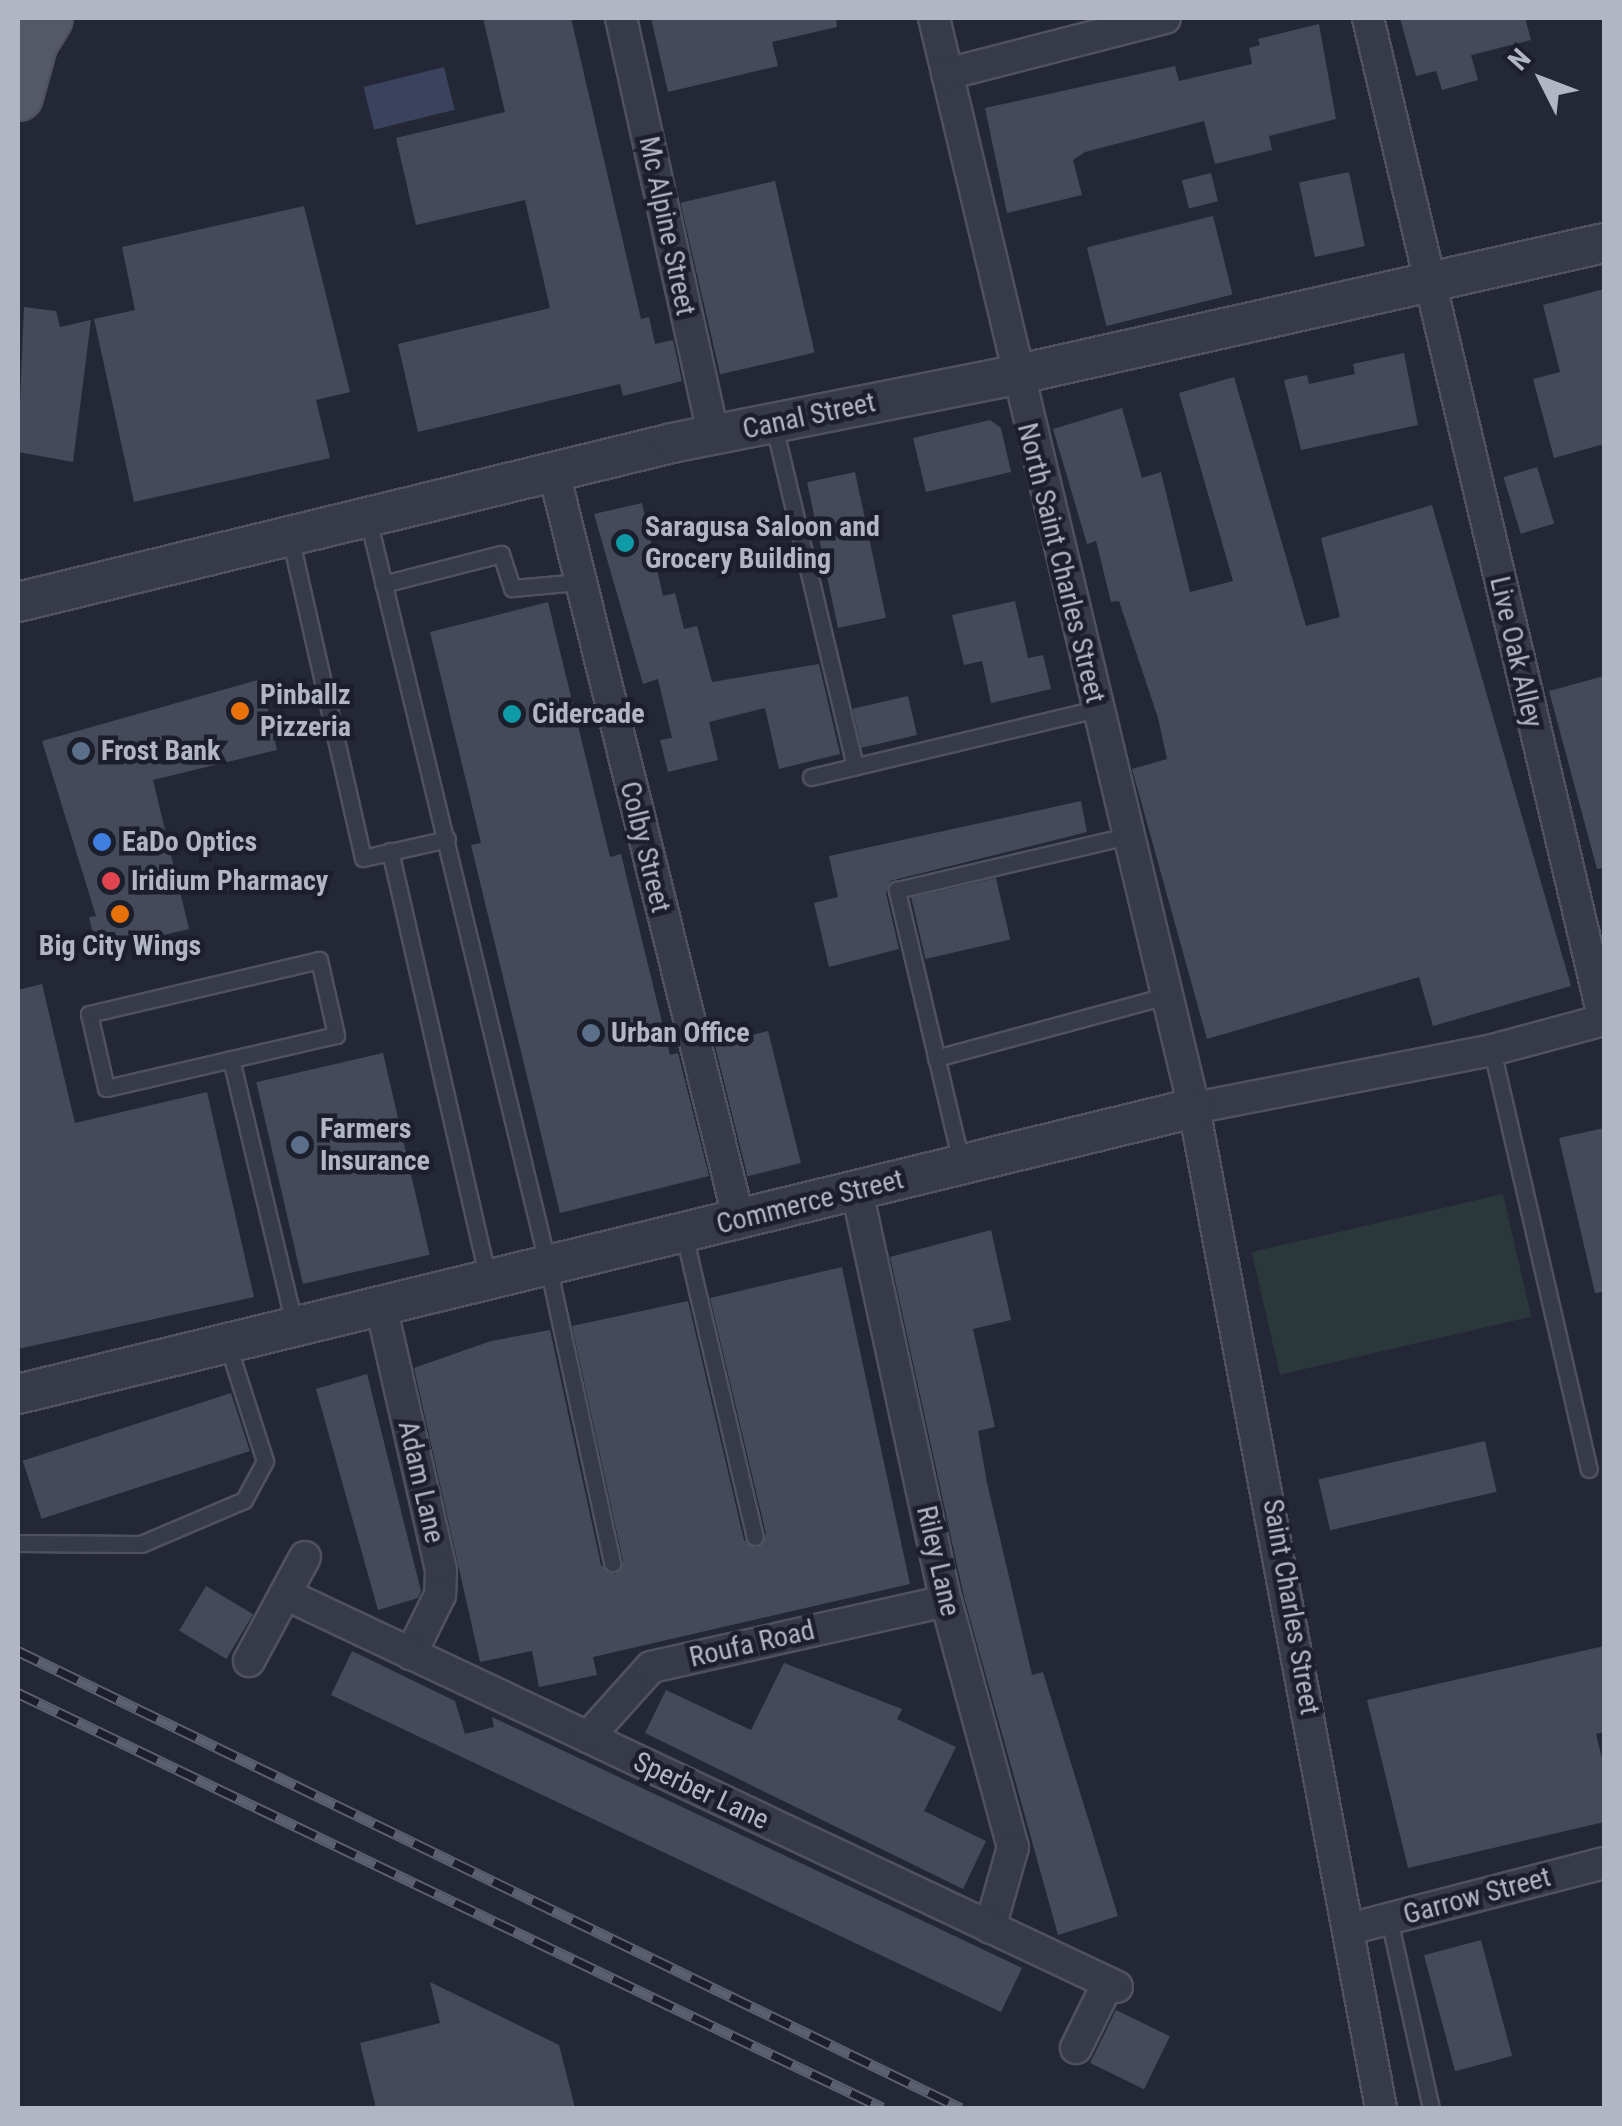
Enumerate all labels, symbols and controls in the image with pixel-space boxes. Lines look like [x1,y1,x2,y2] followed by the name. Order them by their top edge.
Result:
[1492,30,1592,130] north arrow
[1501,42,1537,77] text: N
[632,133,702,319] street label: Mc Alpine Street
[740,386,878,446] street label: Canal Street
[1010,420,1112,706] street label: North Saint Charles Street
[645,510,880,576] place label: Saragusa Saloon and Grocery Building
[614,532,636,554] marker: Saragusa Saloon and Grocery Building
[1482,573,1550,731] street label: Live Oak Alley
[260,678,351,744] place label: Pinballz Pizzeria
[532,697,645,731] place label: Cidercade
[229,700,251,722] marker: Pinballz Pizzeria
[501,703,523,725] marker: Cidercade
[101,734,221,768] place label: Frost Bank
[70,740,92,762] marker: Frost Bank
[613,778,677,916] street label: Colby Street
[122,825,257,859] place label: EaDo Optics
[91,831,113,853] marker: EaDo Optics
[131,864,328,898] place label: Iridium Pharmacy
[100,870,122,892] marker: Iridium Pharmacy
[109,903,131,925] marker: Big City Wings
[39,929,201,963] place label: Big City Wings
[611,1016,750,1050] place label: Urban Office
[580,1022,602,1044] marker: Urban Office
[320,1112,430,1178] place label: Farmers Insurance
[289,1134,311,1156] marker: Farmers Insurance
[713,1163,907,1241] street label: Commerce Street
[391,1418,451,1546] street label: Adam Lane
[1255,1497,1327,1717] street label: Saint Charles Street
[909,1503,967,1619] street label: Riley Lane
[686,1613,818,1675] street label: Roufa Road
[628,1745,774,1837] street label: Sperber Lane
[1400,1860,1554,1932] street label: Garrow Street

